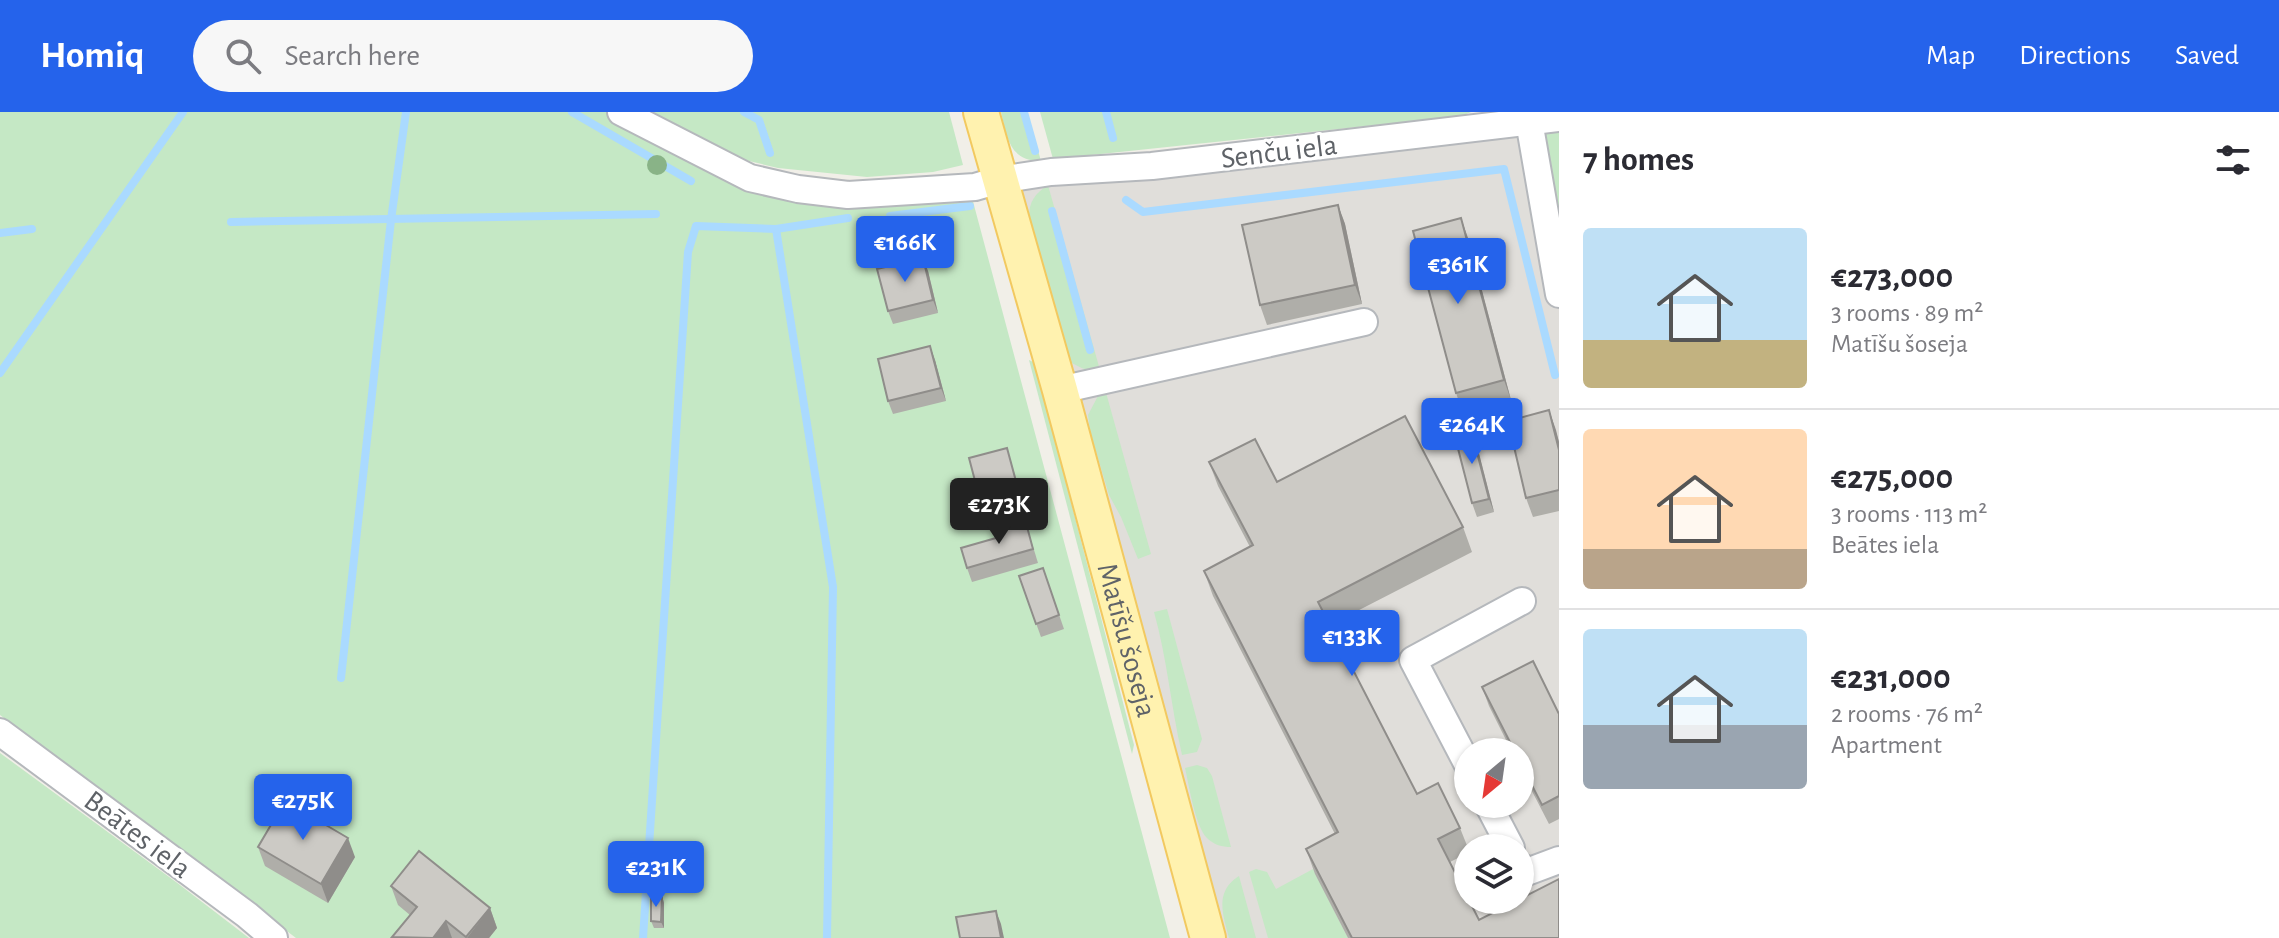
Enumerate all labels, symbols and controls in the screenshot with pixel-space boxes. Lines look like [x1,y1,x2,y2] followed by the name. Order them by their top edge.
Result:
[193,20,753,92] search box
[221,34,265,78] icon: search
[40,37,145,75] text: Homiq
[285,41,420,71] text: Search here
[1926,42,1975,70] text: Map
[2019,42,2131,70] text: Directions
[2175,42,2239,70] text: Saved
[1219,130,1339,174] street label: Senču iela
[2211,138,2255,182] icon: filters
[1583,143,1694,177] text: 7 homes
[849,216,961,284] pin: €166K
[874,229,936,255] text: €166K
[1402,238,1514,306] pin: €361K
[1428,251,1488,277] text: €361K
[1647,260,1743,356] icon: home
[1831,260,1953,294] text: €273,000
[1831,300,1983,326] text: 3 rooms · 89 m²
[1831,331,1968,357] text: Matīšu šoseja
[1416,398,1528,466] pin: €264K
[1439,411,1505,437] text: €264K
[1647,461,1743,557] icon: home
[1831,461,1953,495] text: €275,000
[943,478,1055,546] pin: €273K
[968,491,1030,517] text: €273K
[1831,501,1987,527] text: 3 rooms · 113 m²
[1831,532,1939,558] text: Beātes iela
[1091,560,1162,721] street label: Matīšu šoseja
[1296,610,1408,678] pin: €133K
[1322,623,1382,649] text: €133K
[1647,661,1743,757] icon: home
[1831,661,1951,695] text: €231,000
[1831,701,1983,727] text: 2 rooms · 76 m²
[1831,732,1942,758] text: Apartment
[1454,738,1534,818] north arrow
[1454,738,1534,914] map controls
[247,774,359,842] pin: €275K
[78,785,196,884] street label: Beātes iela
[272,787,334,813] text: €275K
[1454,834,1534,914] button: layers
[600,841,712,909] pin: €231K
[626,854,686,880] text: €231K

